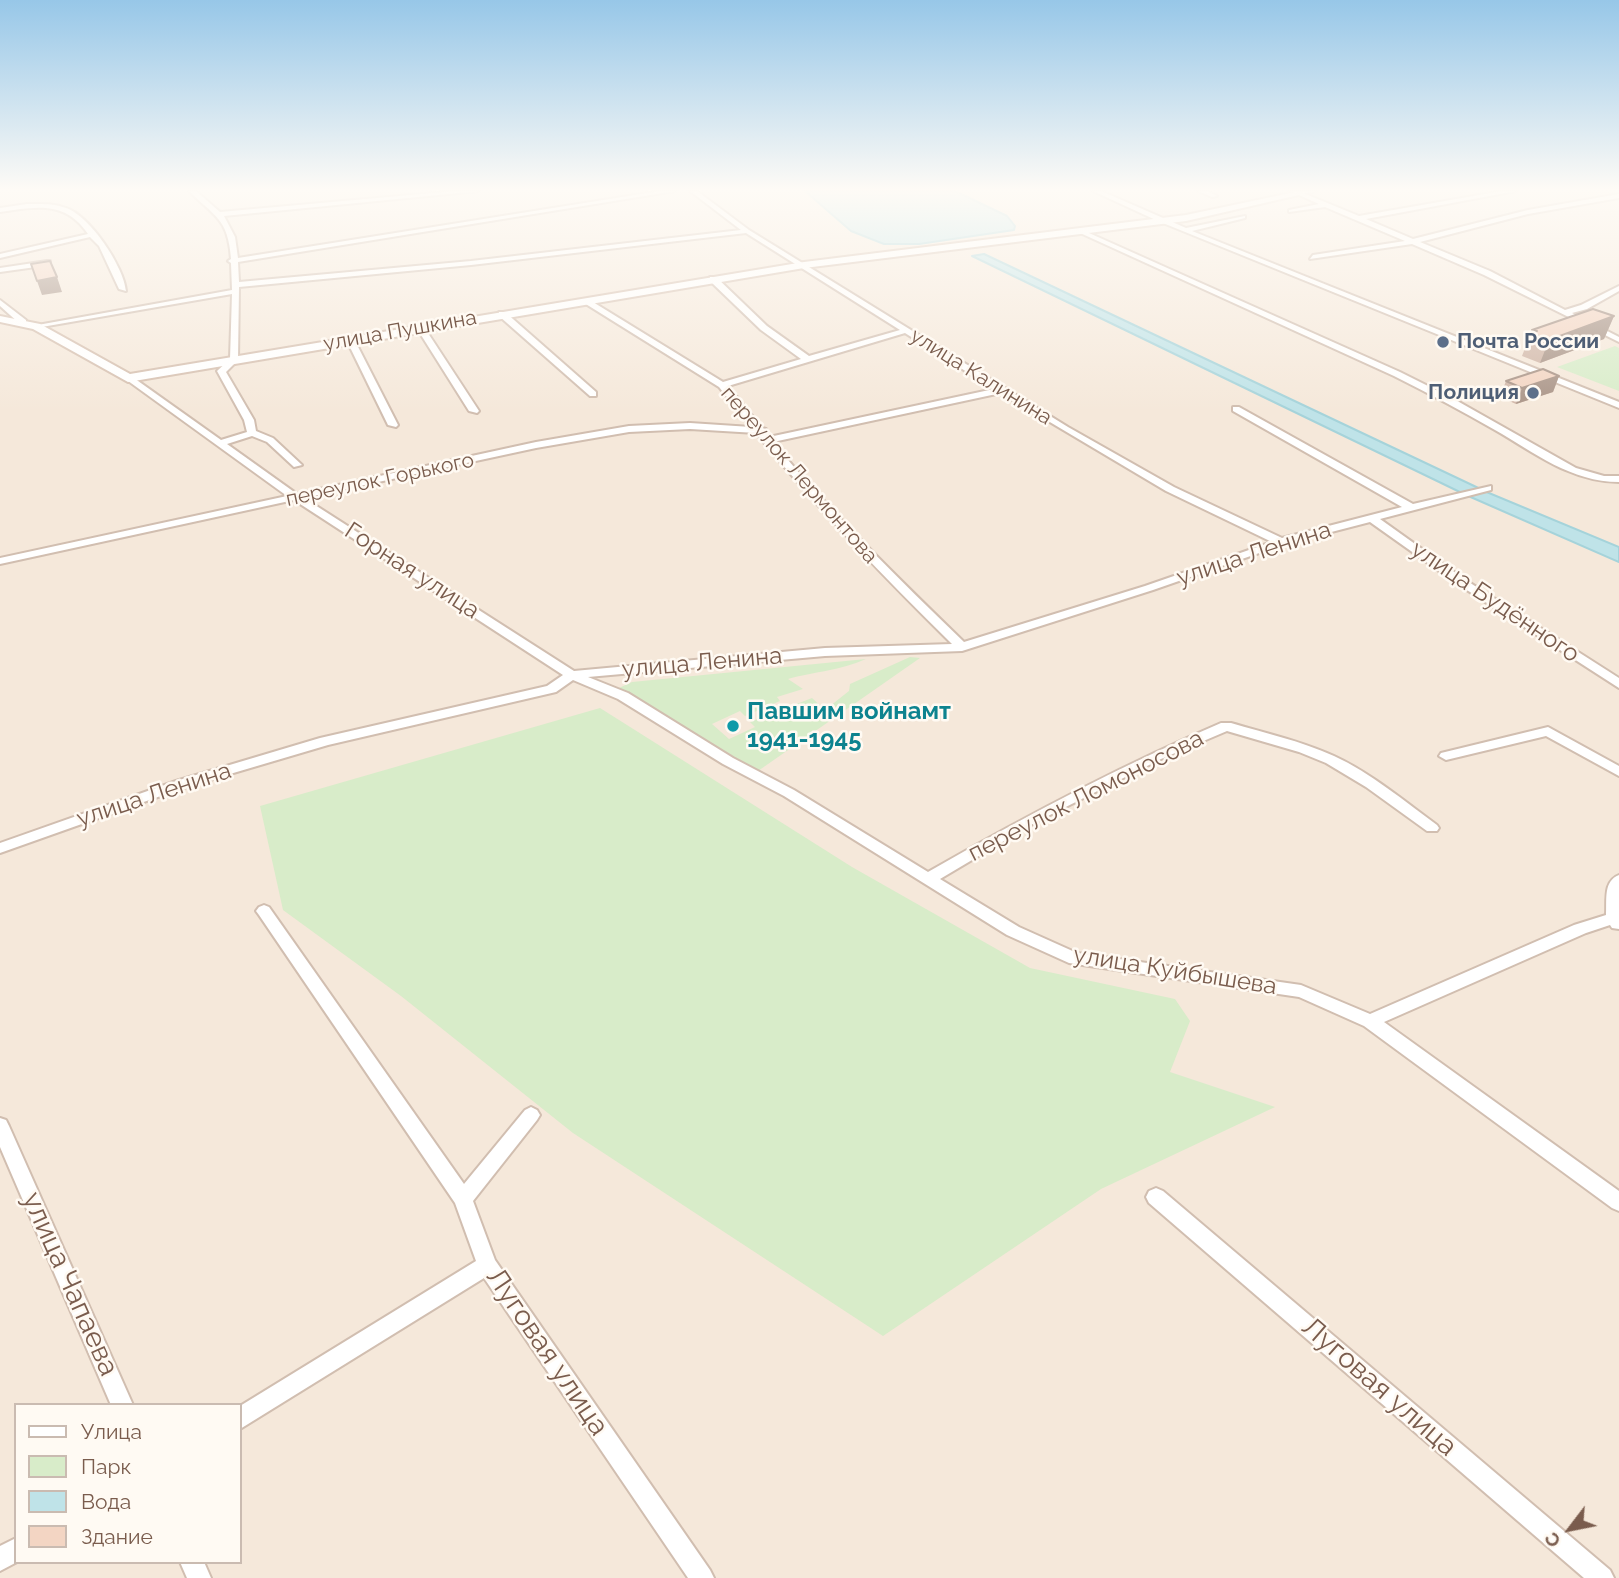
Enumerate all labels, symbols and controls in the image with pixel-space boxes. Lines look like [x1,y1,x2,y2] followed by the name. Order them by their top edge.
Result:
[321,305,479,357] street label: улица Пушкина
[905,323,1057,431] street label: улица Калинина
[1457,329,1599,355] place label: Почта России
[1435,334,1451,350] marker: Почта России
[1428,380,1519,406] place label: Полиция
[715,381,883,569] street label: переулок Лермонтова
[1525,385,1541,401] marker: Полиция
[284,448,476,512] street label: переулок Горького
[1173,515,1335,593] street label: улица Ленина
[339,517,485,625] street label: Горная улица
[1405,535,1585,669] street label: улица Будённого
[621,642,783,684] street label: улица Ленина
[747,698,951,754] place label: Павшим войнамт 1941-1945
[725,718,741,734] marker: Павшим войнамт 1941-1945
[964,724,1208,868] street label: переулок Ломоносова
[73,756,235,834] street label: улица Ленина
[1071,941,1279,1001] street label: улица Куйбышева
[14,1187,126,1381] street label: улица Чапаева
[479,1262,615,1442] street label: Луговая улица
[1295,1310,1463,1464] street label: Луговая улица
[14,1403,242,1564] legend
[81,1419,142,1444] text: Улица
[81,1454,131,1479] text: Парк
[81,1489,131,1514] text: Вода
[1535,1494,1605,1564] north arrow
[81,1524,153,1549] text: Здание
[1539,1529,1565,1551] text: С

